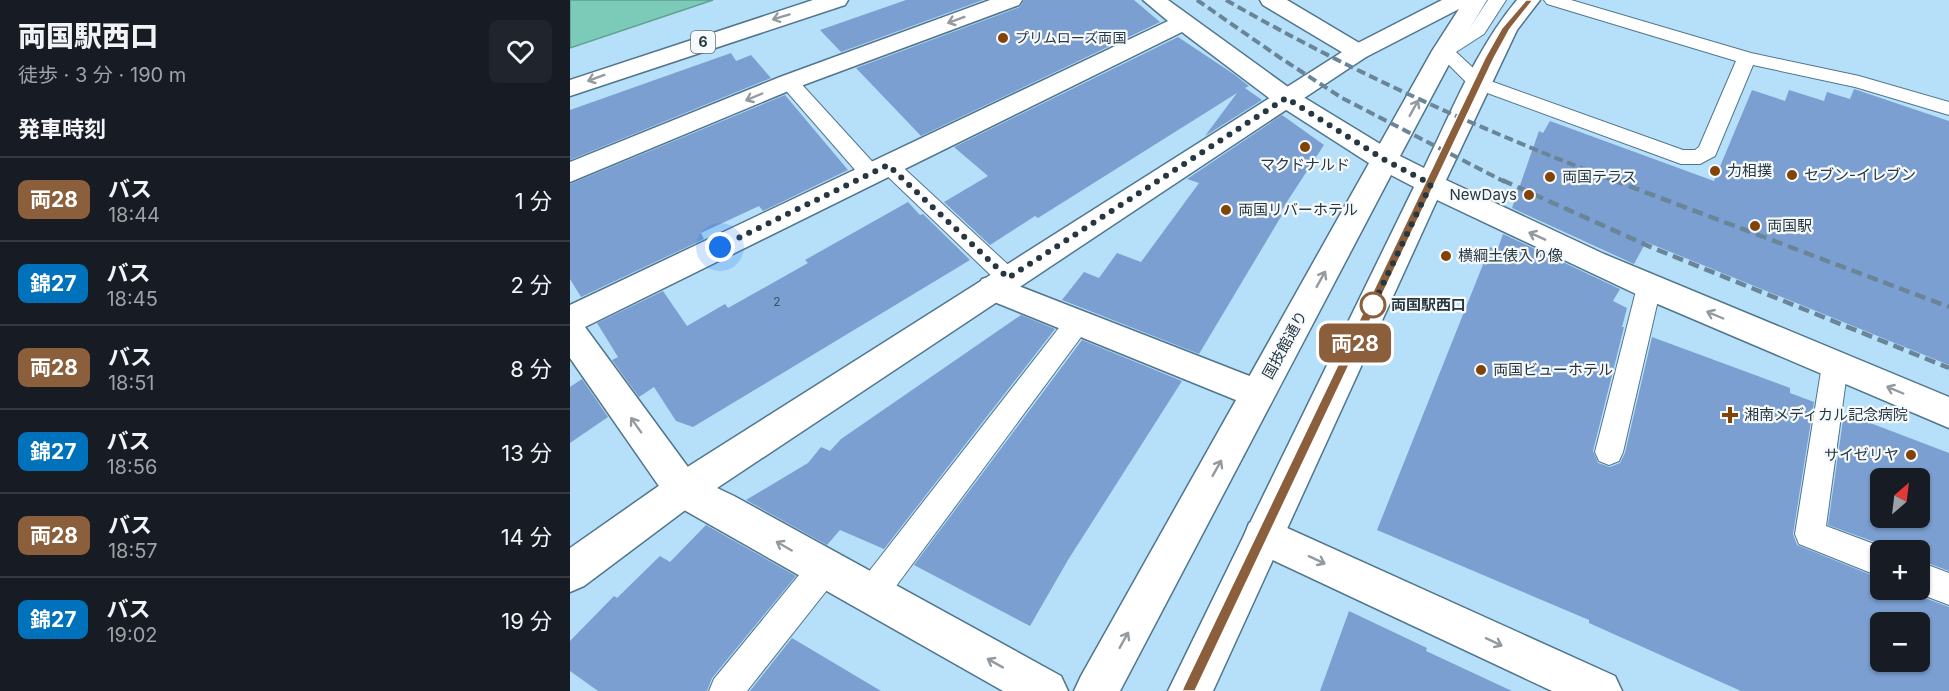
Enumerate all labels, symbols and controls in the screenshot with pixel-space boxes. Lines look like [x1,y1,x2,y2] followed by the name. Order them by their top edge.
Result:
[772,12,791,23] one-way arrow
[948,16,966,27] one-way arrow
[18,19,158,53] text: 両国駅西口
[489,20,552,83] button: heart
[1015,29,1126,46] place label: プリムローズ両国
[691,31,715,53] road number: 6
[996,31,1010,45] marker: プリムローズ両国
[18,63,186,87] text: 徒歩 · 3 分 · 190 m
[587,74,606,85] one-way arrow
[746,92,764,103] one-way arrow
[1408,100,1420,117] one-way arrow
[18,116,106,142] text: 発車時刻
[1298,140,1312,154] marker: マクドナルド
[1260,155,1350,174] place label: マクドナルド
[1727,161,1772,180] place label: 力相撲
[1708,164,1722,178] marker: 力相撲
[1804,165,1916,184] place label: セブン-イレブン
[1562,167,1637,186] place label: 両国テラス
[1785,168,1799,182] marker: セブン-イレブン
[1543,170,1557,184] marker: 両国テラス
[108,176,152,202] text: バス
[1450,185,1517,204] place label: NewDays
[30,187,78,212] text: 両28
[515,188,552,214] text: 1 分
[1522,188,1536,202] marker: NewDays
[1238,200,1358,219] place label: 両国リバーホテル
[108,203,160,227] text: 18:44
[1219,203,1233,217] marker: 両国リバーホテル
[1767,216,1812,235] place label: 両国駅
[1748,219,1762,233] marker: 両国駅
[1528,230,1546,241] one-way arrow
[705,232,735,262] your location
[1458,246,1563,265] place label: 横綱土俵入り像
[1439,249,1453,263] marker: 横綱土俵入り像
[106,260,150,286] text: バス
[1316,270,1327,288] one-way arrow
[30,271,76,296] text: 錦27
[510,272,552,298] text: 2 分
[106,287,158,311] text: 18:45
[1360,292,1386,318] marker: 両国駅西口
[773,294,781,309] house number: 2
[1391,295,1466,314] place label: 両国駅西口
[1258,307,1311,382] street label: 国技館通り
[1706,309,1725,320] one-way arrow
[1320,324,1390,362] line badge: 両28
[1331,331,1379,356] text: 両28
[108,344,152,370] text: バス
[30,355,78,380] text: 両28
[510,356,552,382] text: 8 分
[1493,360,1613,379] place label: 両国ビューホテル
[1474,363,1488,377] marker: 両国ビューホテル
[108,371,154,395] text: 18:51
[1886,384,1905,395] one-way arrow
[1744,405,1908,424] place label: 湘南メディカル記念病院
[1721,406,1739,424] marker: 湘南メディカル記念病院
[630,418,643,434] one-way arrow
[106,428,150,454] text: バス
[30,439,76,464] text: 錦27
[501,440,552,466] text: 13 分
[1824,445,1899,464] place label: サイゼリヤ
[1904,448,1918,462] marker: サイゼリヤ
[106,455,157,479] text: 18:56
[1211,460,1223,477] one-way arrow
[1870,468,1930,528] north arrow
[1870,468,1930,672] map controls
[108,512,152,538] text: バス
[30,523,78,548] text: 両28
[501,524,552,550] text: 14 分
[108,539,158,563] text: 18:57
[776,539,793,551] one-way arrow
[1870,540,1930,600] button: +
[1307,555,1325,566] one-way arrow
[106,596,150,622] text: バス
[30,607,76,632] text: 錦27
[501,608,552,634] text: 19 分
[1870,612,1930,672] button: −
[106,623,158,647] text: 19:02
[1119,631,1130,649] one-way arrow
[1484,636,1502,648] one-way arrow
[987,656,1004,668] one-way arrow

